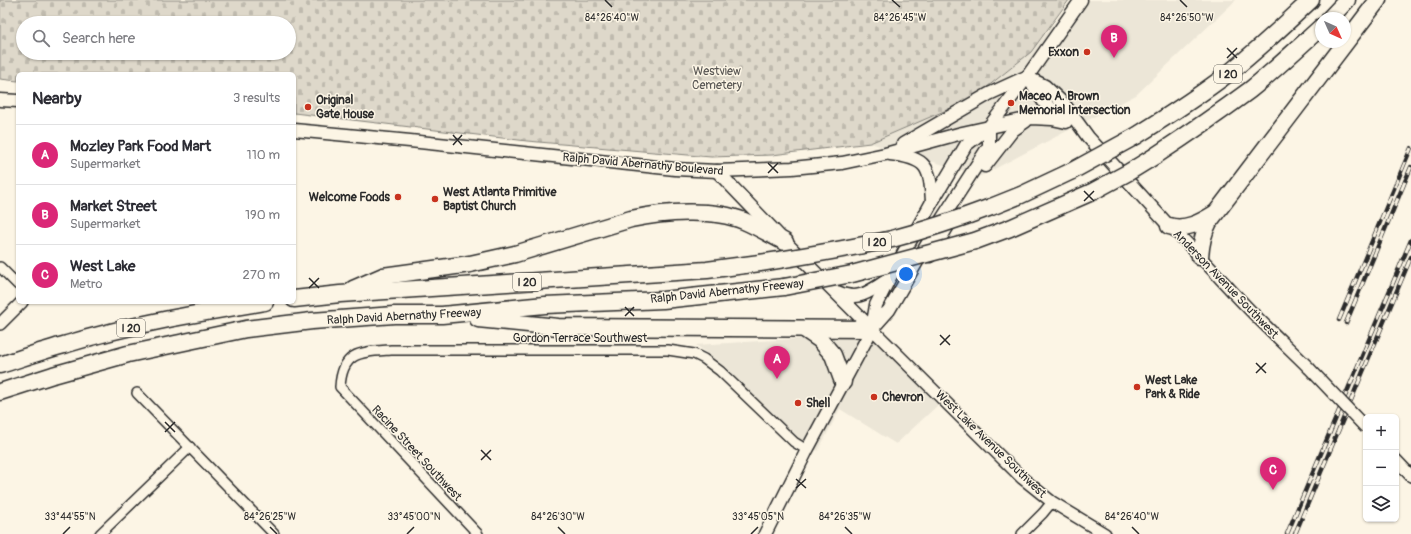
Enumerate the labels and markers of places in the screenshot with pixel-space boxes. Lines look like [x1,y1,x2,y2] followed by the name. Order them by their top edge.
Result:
[1101,25,1127,58] pin: B
[1048,45,1079,60] place label: Exxon
[1082,47,1092,57] marker: Exxon
[1019,89,1131,118] place label: Maceo A. Brown Memorial Intersection
[316,93,375,122] place label: Original Gate House
[1006,98,1016,108] marker: Maceo A. Brown Memorial Intersection
[303,102,313,112] marker: Original Gate House
[443,185,557,214] place label: West Atlanta Primitive Baptist Church
[309,190,391,205] place label: Welcome Foods
[393,192,403,202] marker: Welcome Foods
[430,194,440,204] marker: West Atlanta Primitive Baptist Church
[764,346,790,379] pin: A
[1145,373,1201,402] place label: West Lake Park & Ride
[1132,382,1142,392] marker: West Lake Park & Ride
[882,390,924,405] place label: Chevron
[869,392,879,402] marker: Chevron
[806,396,830,411] place label: Shell
[793,398,803,408] marker: Shell
[1260,457,1286,490] pin: C

